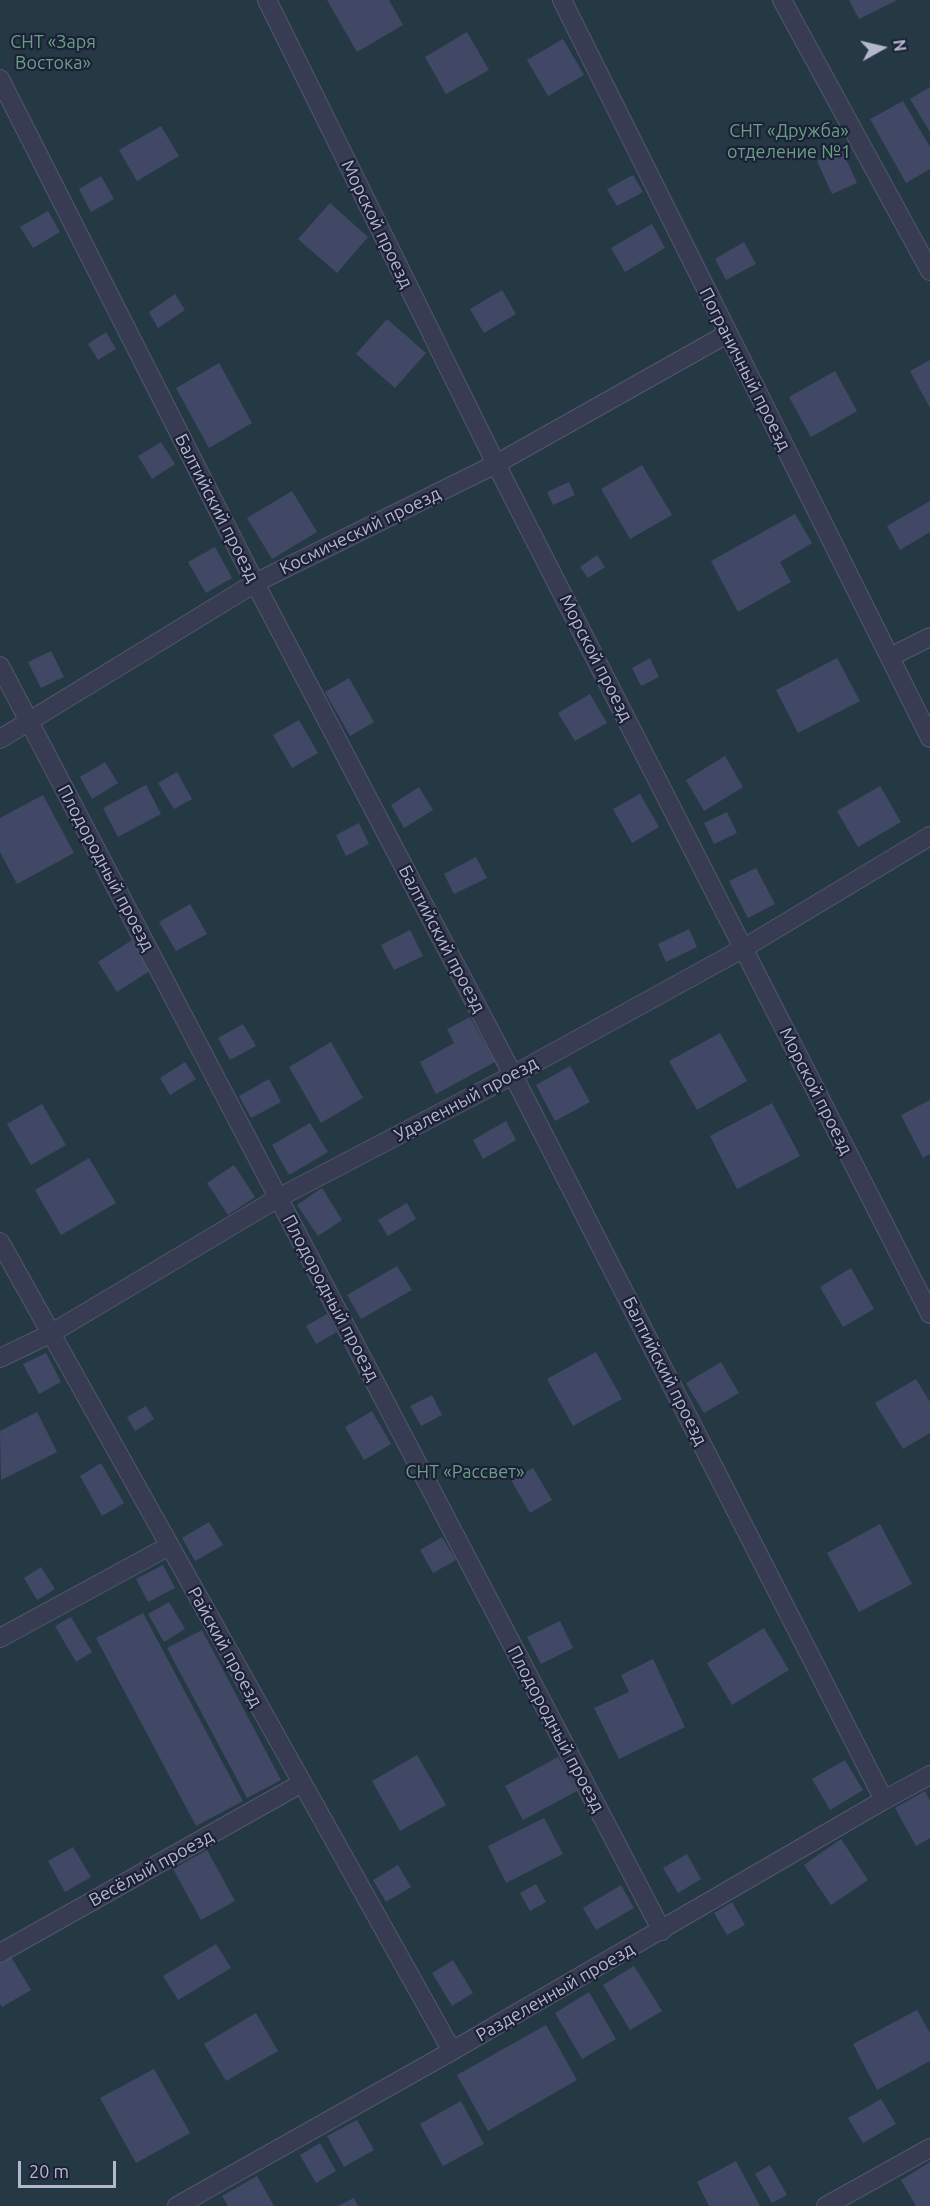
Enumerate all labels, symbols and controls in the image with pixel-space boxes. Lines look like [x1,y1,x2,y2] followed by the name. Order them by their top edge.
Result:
[852,18,912,78] north arrow
[10,31,96,74] park label: СНТ «Заря Востока»
[890,38,910,53] text: N
[727,120,851,162] park label: СНТ «Дружба» отделение №1
[337,156,417,292] street label: Морской проезд
[695,284,795,454] street label: Пограничный проезд
[170,430,264,586] street label: Балтийский проезд
[276,483,444,579] street label: Космический проезд
[555,591,637,725] street label: Морской проезд
[53,781,159,955] street label: Плодородный проезд
[394,862,490,1016] street label: Балтийский проезд
[775,1024,857,1158] street label: Морской проезд
[391,1052,541,1146] street label: Удаленный проезд
[278,1211,384,1385] street label: Плодородный проезд
[618,1293,712,1449] street label: Балтийский проезд
[405,1461,525,1483] park label: СНТ «Рассвет»
[183,1583,267,1711] street label: Райский проезд
[503,1642,609,1816] street label: Плодородный проезд
[85,1825,217,1911] street label: Весёлый проезд
[472,1938,638,2046] street label: Разделенный проезд
[21,2149,118,2187] scale bar
[29,2161,69,2181] text: 20 m

